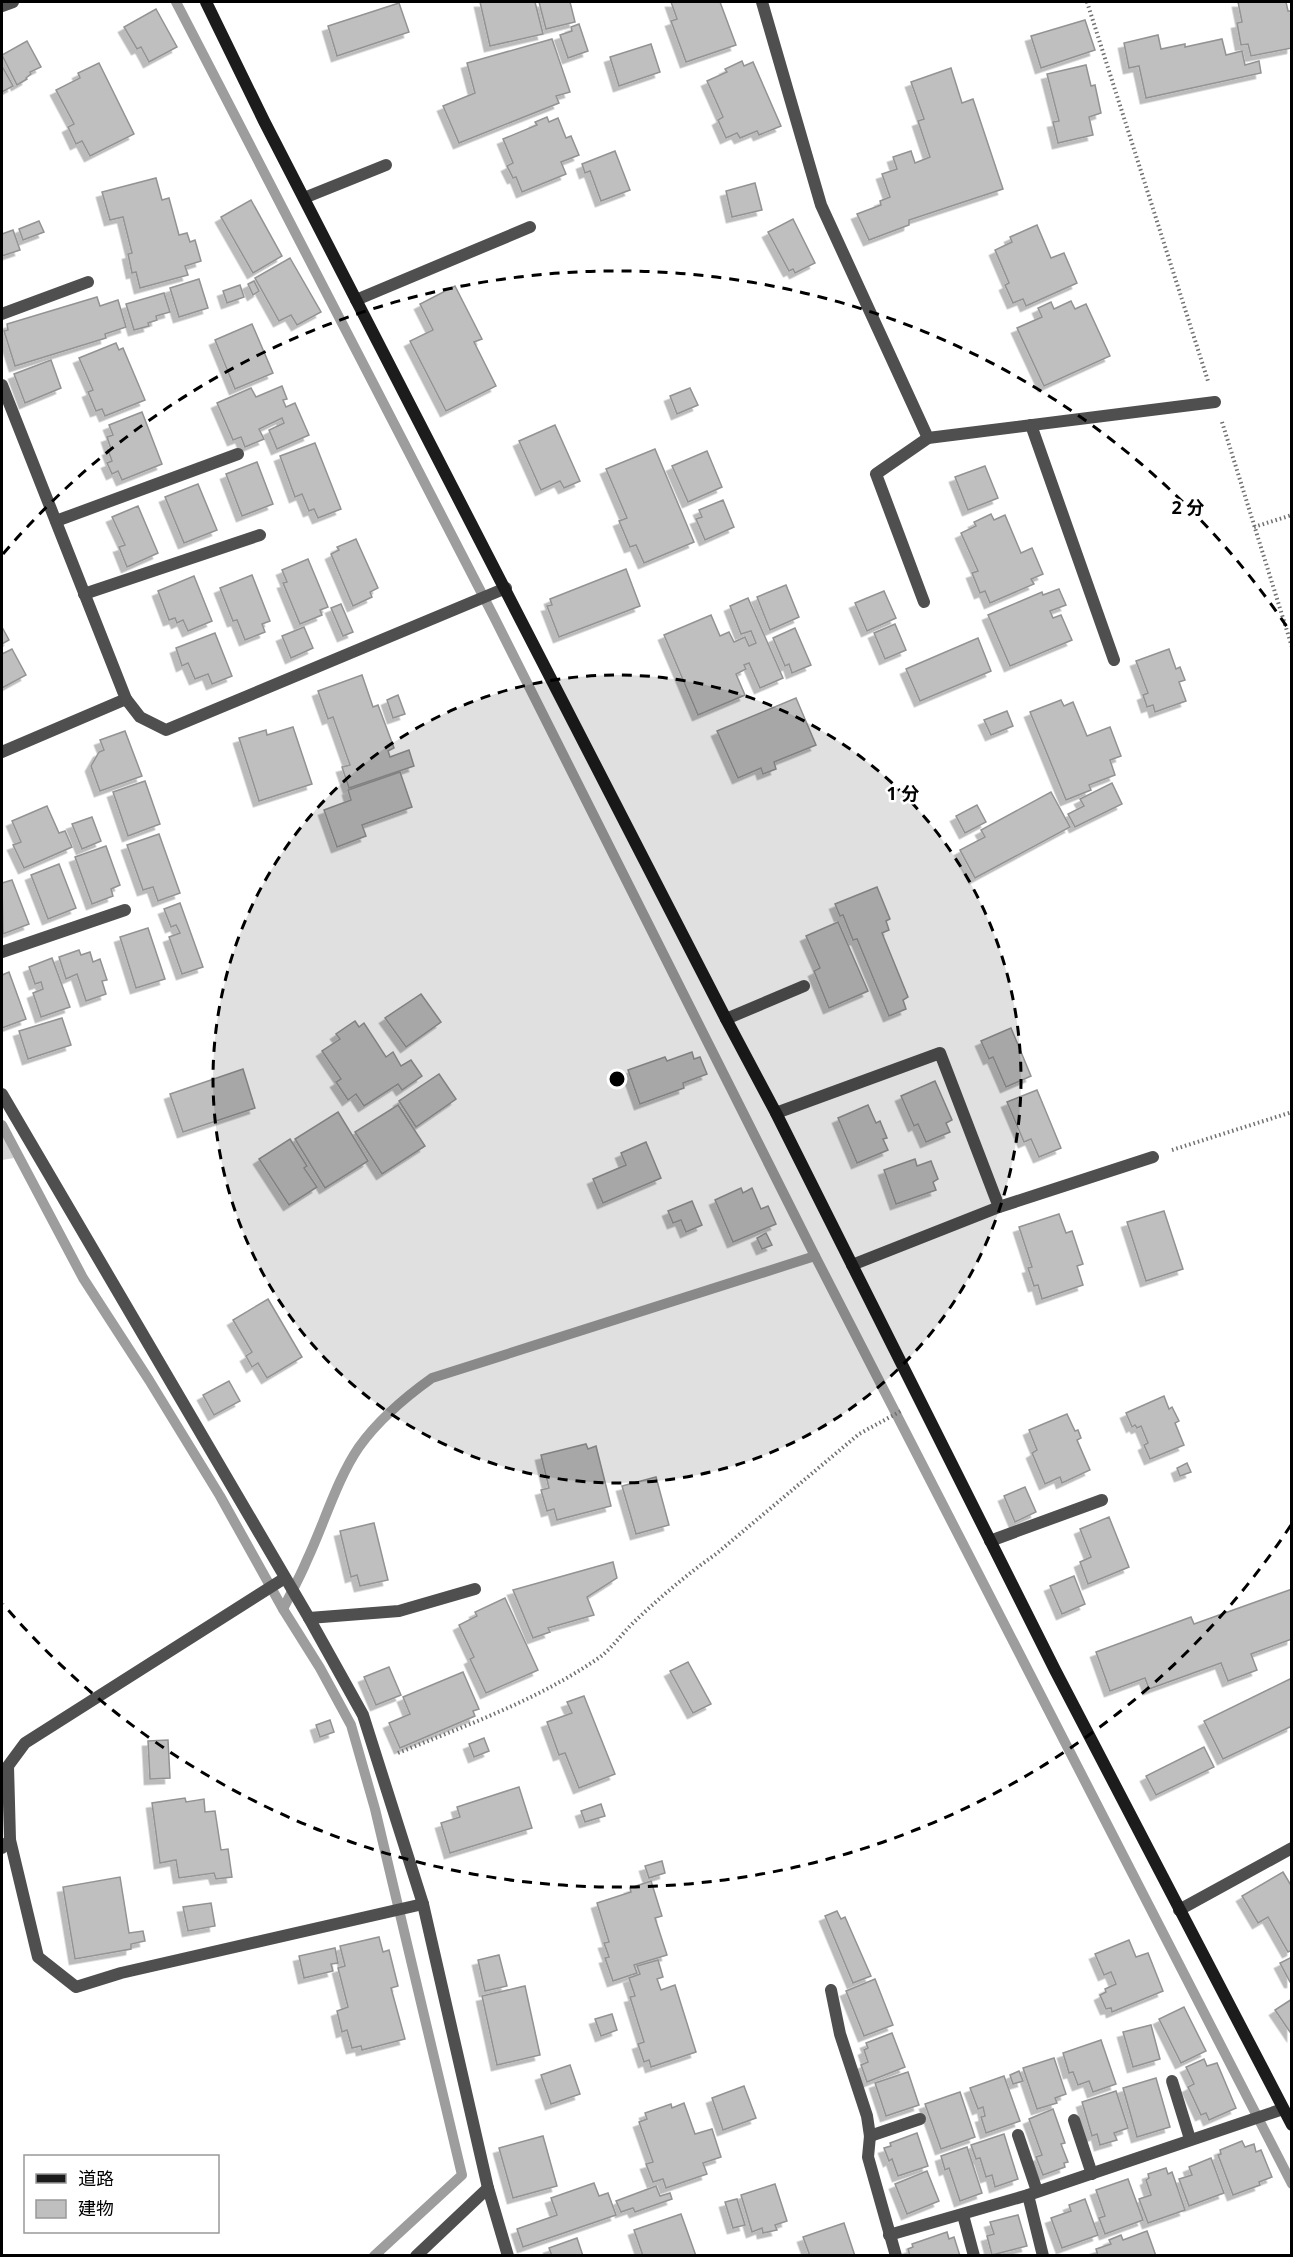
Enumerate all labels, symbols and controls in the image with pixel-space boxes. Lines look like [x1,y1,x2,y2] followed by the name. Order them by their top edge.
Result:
[1172,495,1204,519] text: 2 分
[887,781,919,805] text: 1 分
[607,1069,627,1089] centre of rings
[24,2155,219,2233] legend
[78,2166,114,2190] text: 道路
[78,2196,114,2220] text: 建物

